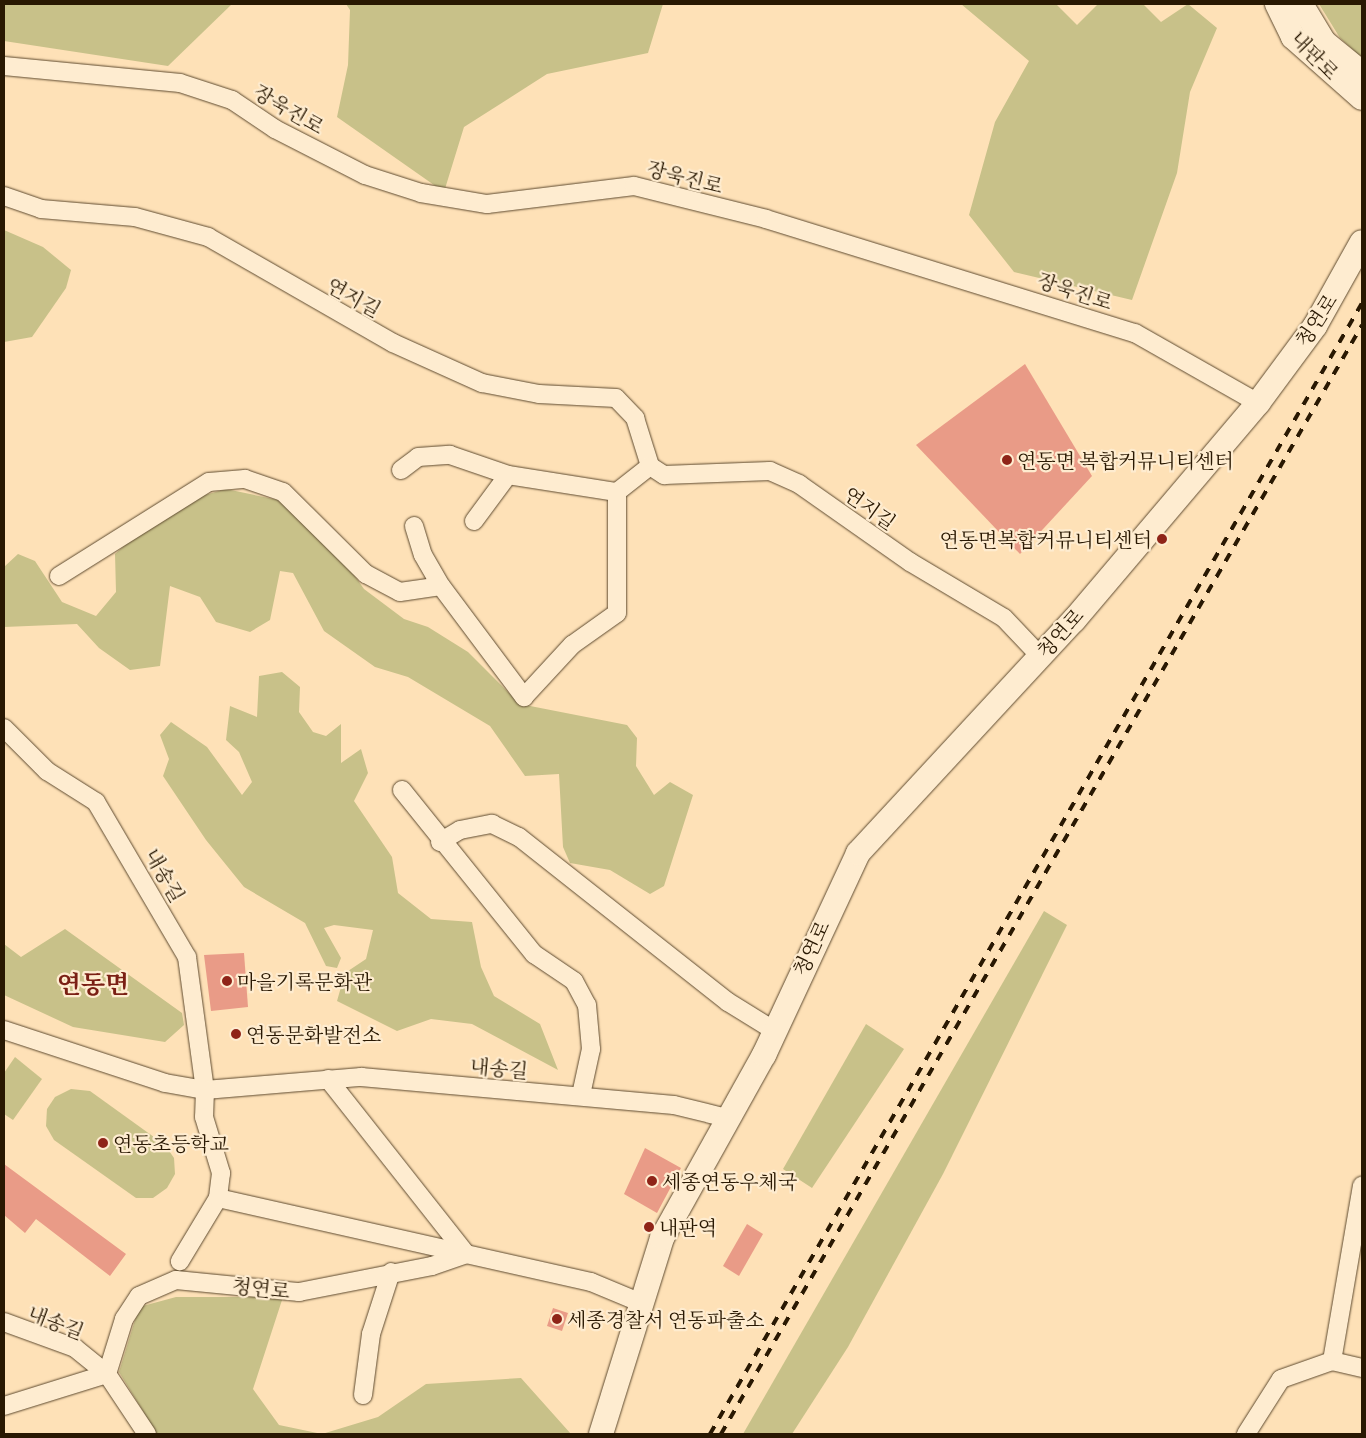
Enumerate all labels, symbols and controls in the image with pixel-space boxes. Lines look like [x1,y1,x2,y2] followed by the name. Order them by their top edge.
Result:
[1286,26,1344,84] street label: 내판로
[250,79,328,139] street label: 장욱진로
[645,156,725,198] street label: 장욱진로
[1035,268,1115,314] street label: 장욱진로
[323,272,385,322] street label: 연지길
[1290,289,1342,351] street label: 청연로
[1017,448,1234,472] place label: 연동면 복합커뮤니티센터
[1001,454,1013,466] marker: 연동면 복합커뮤니티센터
[839,482,901,534] street label: 연지길
[939,527,1152,551] place label: 연동면복합커뮤니티센터
[1156,533,1168,545] marker: 연동면복합커뮤니티센터
[1032,603,1088,663] street label: 청연로
[140,844,190,906] street label: 내송길
[788,917,834,979] street label: 청연로
[57,969,129,999] district label: 연동면
[237,969,372,993] place label: 마을기록문화관
[221,975,233,987] marker: 마을기록문화관
[246,1022,381,1046] place label: 연동문화발전소
[230,1028,242,1040] marker: 연동문화발전소
[469,1054,529,1082] street label: 내송길
[113,1131,229,1155] place label: 연동초등학교
[97,1137,109,1149] marker: 연동초등학교
[662,1169,797,1193] place label: 세종연동우체국
[646,1175,658,1187] marker: 세종연동우체국
[659,1215,717,1239] place label: 내판역
[643,1221,655,1233] marker: 내판역
[231,1273,291,1303] street label: 청연로
[25,1300,87,1344] street label: 내송길
[567,1307,765,1331] place label: 세종경찰서 연동파출소
[551,1313,563,1325] marker: 세종경찰서 연동파출소

